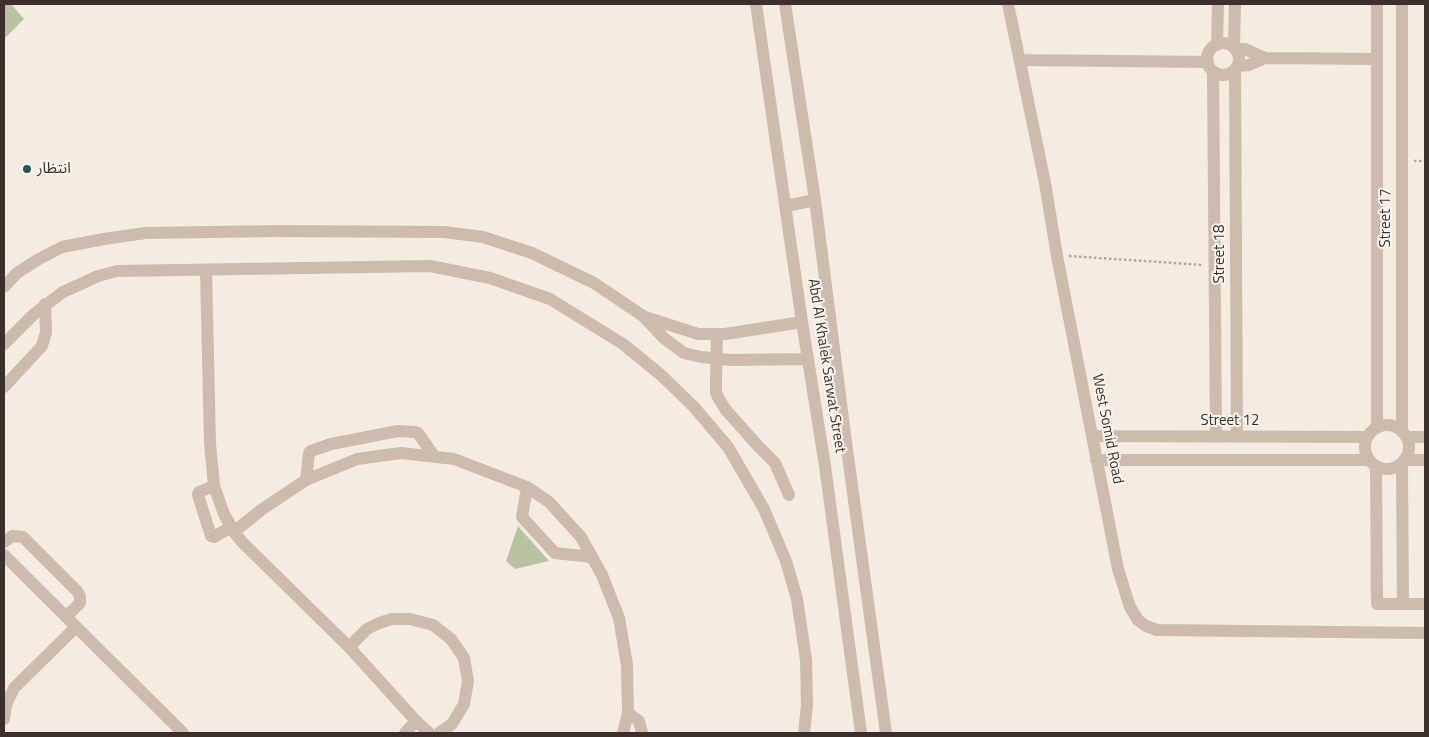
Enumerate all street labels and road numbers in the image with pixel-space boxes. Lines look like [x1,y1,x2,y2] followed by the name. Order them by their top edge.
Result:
[1377,189,1395,247] street label: Street 17
[1211,225,1229,283] street label: Street 18
[803,278,849,454] street label: Abd Al Khalek Sarwat Street
[1088,372,1126,486] street label: West Somid Road
[1201,412,1259,430] street label: Street 12

